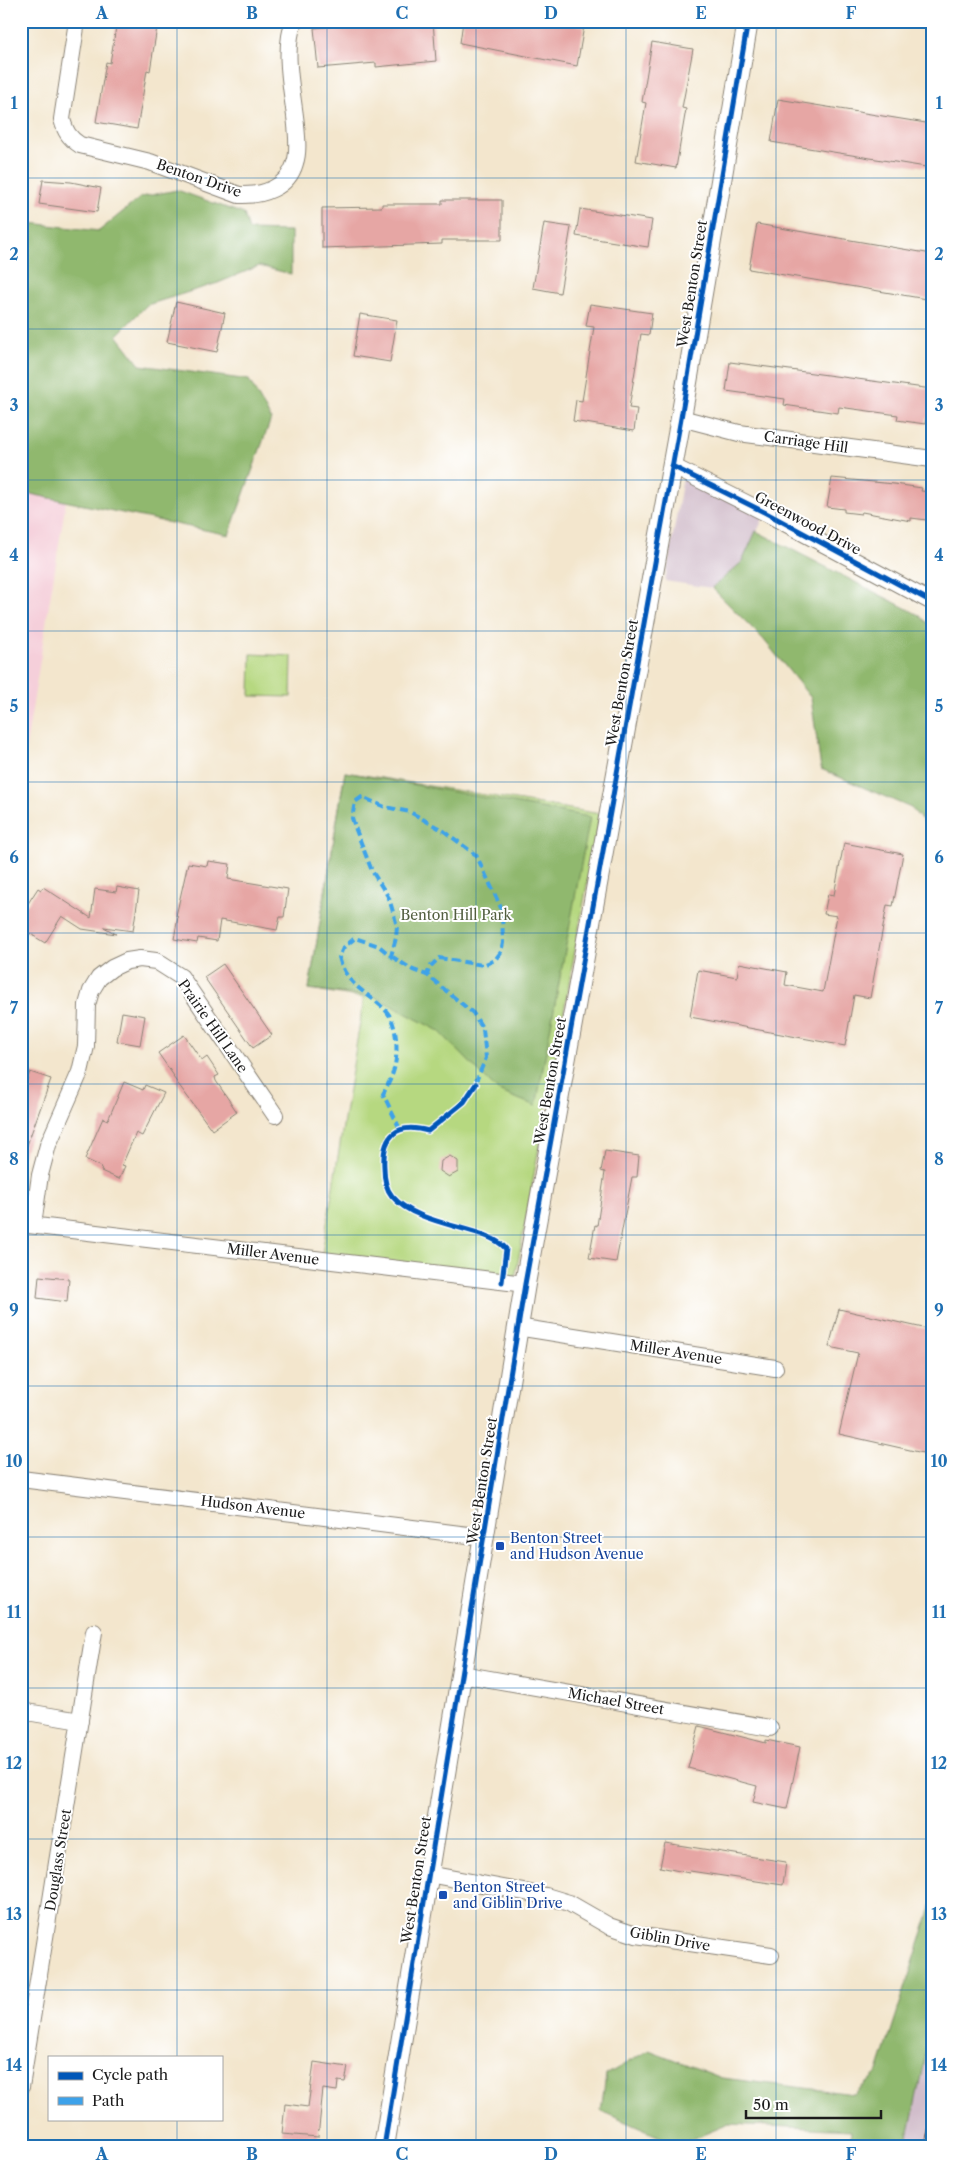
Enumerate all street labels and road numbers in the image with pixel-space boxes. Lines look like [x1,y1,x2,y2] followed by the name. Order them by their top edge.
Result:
[154,155,244,201] street label: Benton Drive
[673,219,711,350] street label: West Benton Street
[763,427,849,457] street label: Carriage Hill
[752,487,864,559] street label: Greenwood Drive
[602,618,642,749] street label: West Benton Street
[174,976,252,1076] street label: Prairie Hill Lane
[530,1016,570,1147] street label: West Benton Street
[226,1239,320,1269] street label: Miller Avenue
[629,1336,724,1368] street label: Miller Avenue
[463,1416,501,1547] street label: West Benton Street
[200,1492,307,1522] street label: Hudson Avenue
[567,1684,666,1718] street label: Michael Street
[41,1808,75,1912] street label: Douglass Street
[397,1815,435,1946] street label: West Benton Street
[628,1923,712,1955] street label: Giblin Drive

